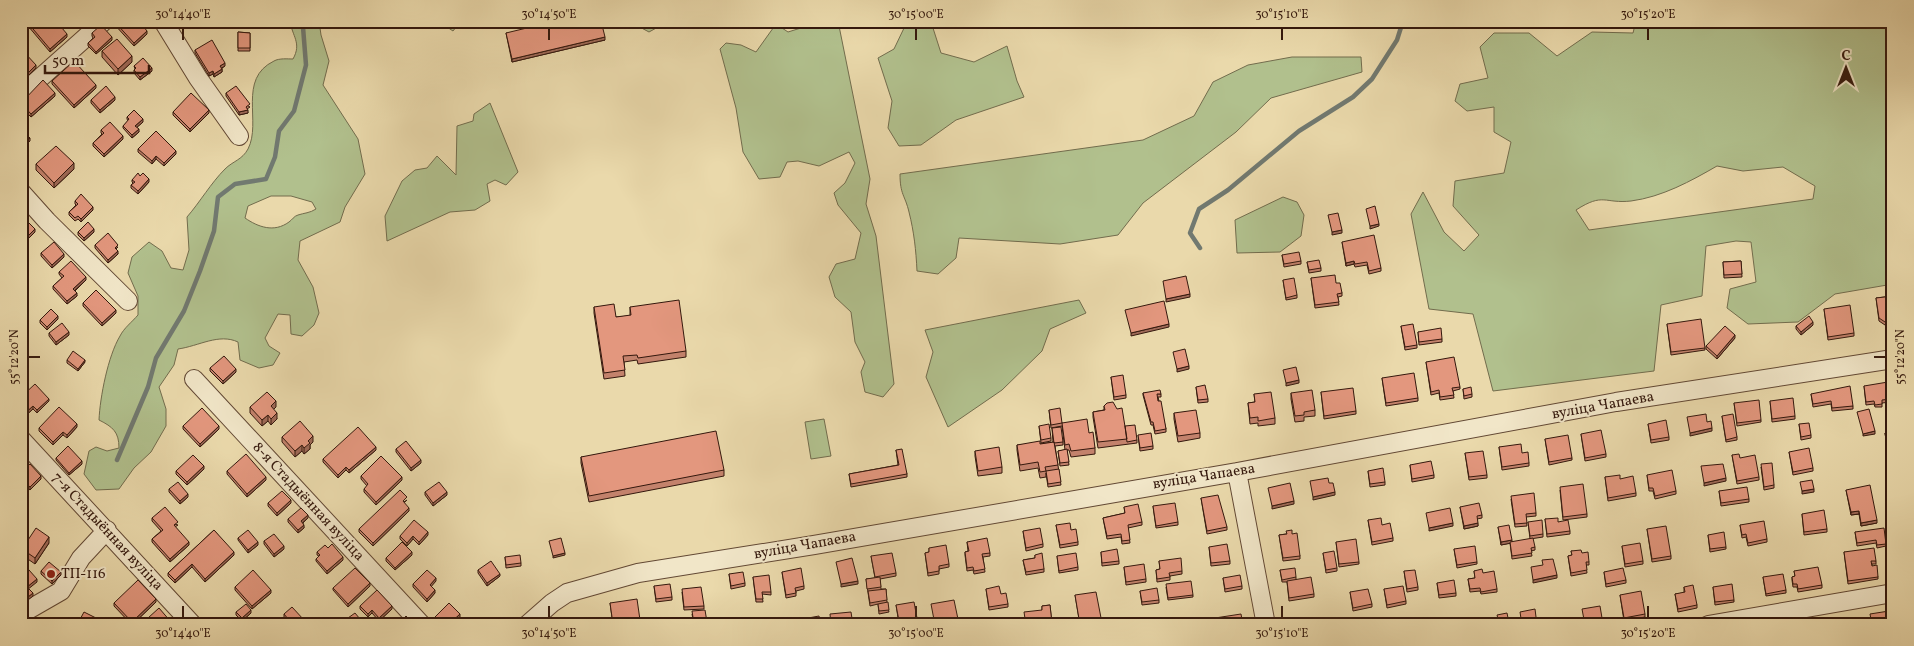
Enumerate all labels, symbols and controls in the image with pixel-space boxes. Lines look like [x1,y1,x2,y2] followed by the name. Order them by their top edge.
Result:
[155,7,211,23] text: 30°14'40"E
[521,7,577,23] text: 30°14'50"E
[888,7,944,23] text: 30°15'00"E
[1255,7,1309,23] text: 30°15'10"E
[1621,7,1675,23] text: 30°15'20"E
[45,42,149,74] scale bar
[1822,42,1872,92] north arrow
[1841,47,1851,66] text: С
[52,51,84,72] text: 50 m
[7,329,23,385] text: 55°12'20"N
[1893,329,1909,385] text: 55°12'20"N
[1550,387,1656,425] street label: вуліца Чапаева
[247,438,369,566] street label: 8-я Стадыённая вуліца
[1151,459,1257,495] street label: вуліца Чапаева
[46,468,168,596] street label: 7-я Стадыённая вуліца
[752,527,858,565] street label: вуліца Чапаева
[61,564,106,585] place label: ТП-116
[45,568,57,580] marker: ТП-116
[155,626,211,642] text: 30°14'40"E
[521,626,577,642] text: 30°14'50"E
[888,626,944,642] text: 30°15'00"E
[1255,626,1309,642] text: 30°15'10"E
[1621,626,1675,642] text: 30°15'20"E

